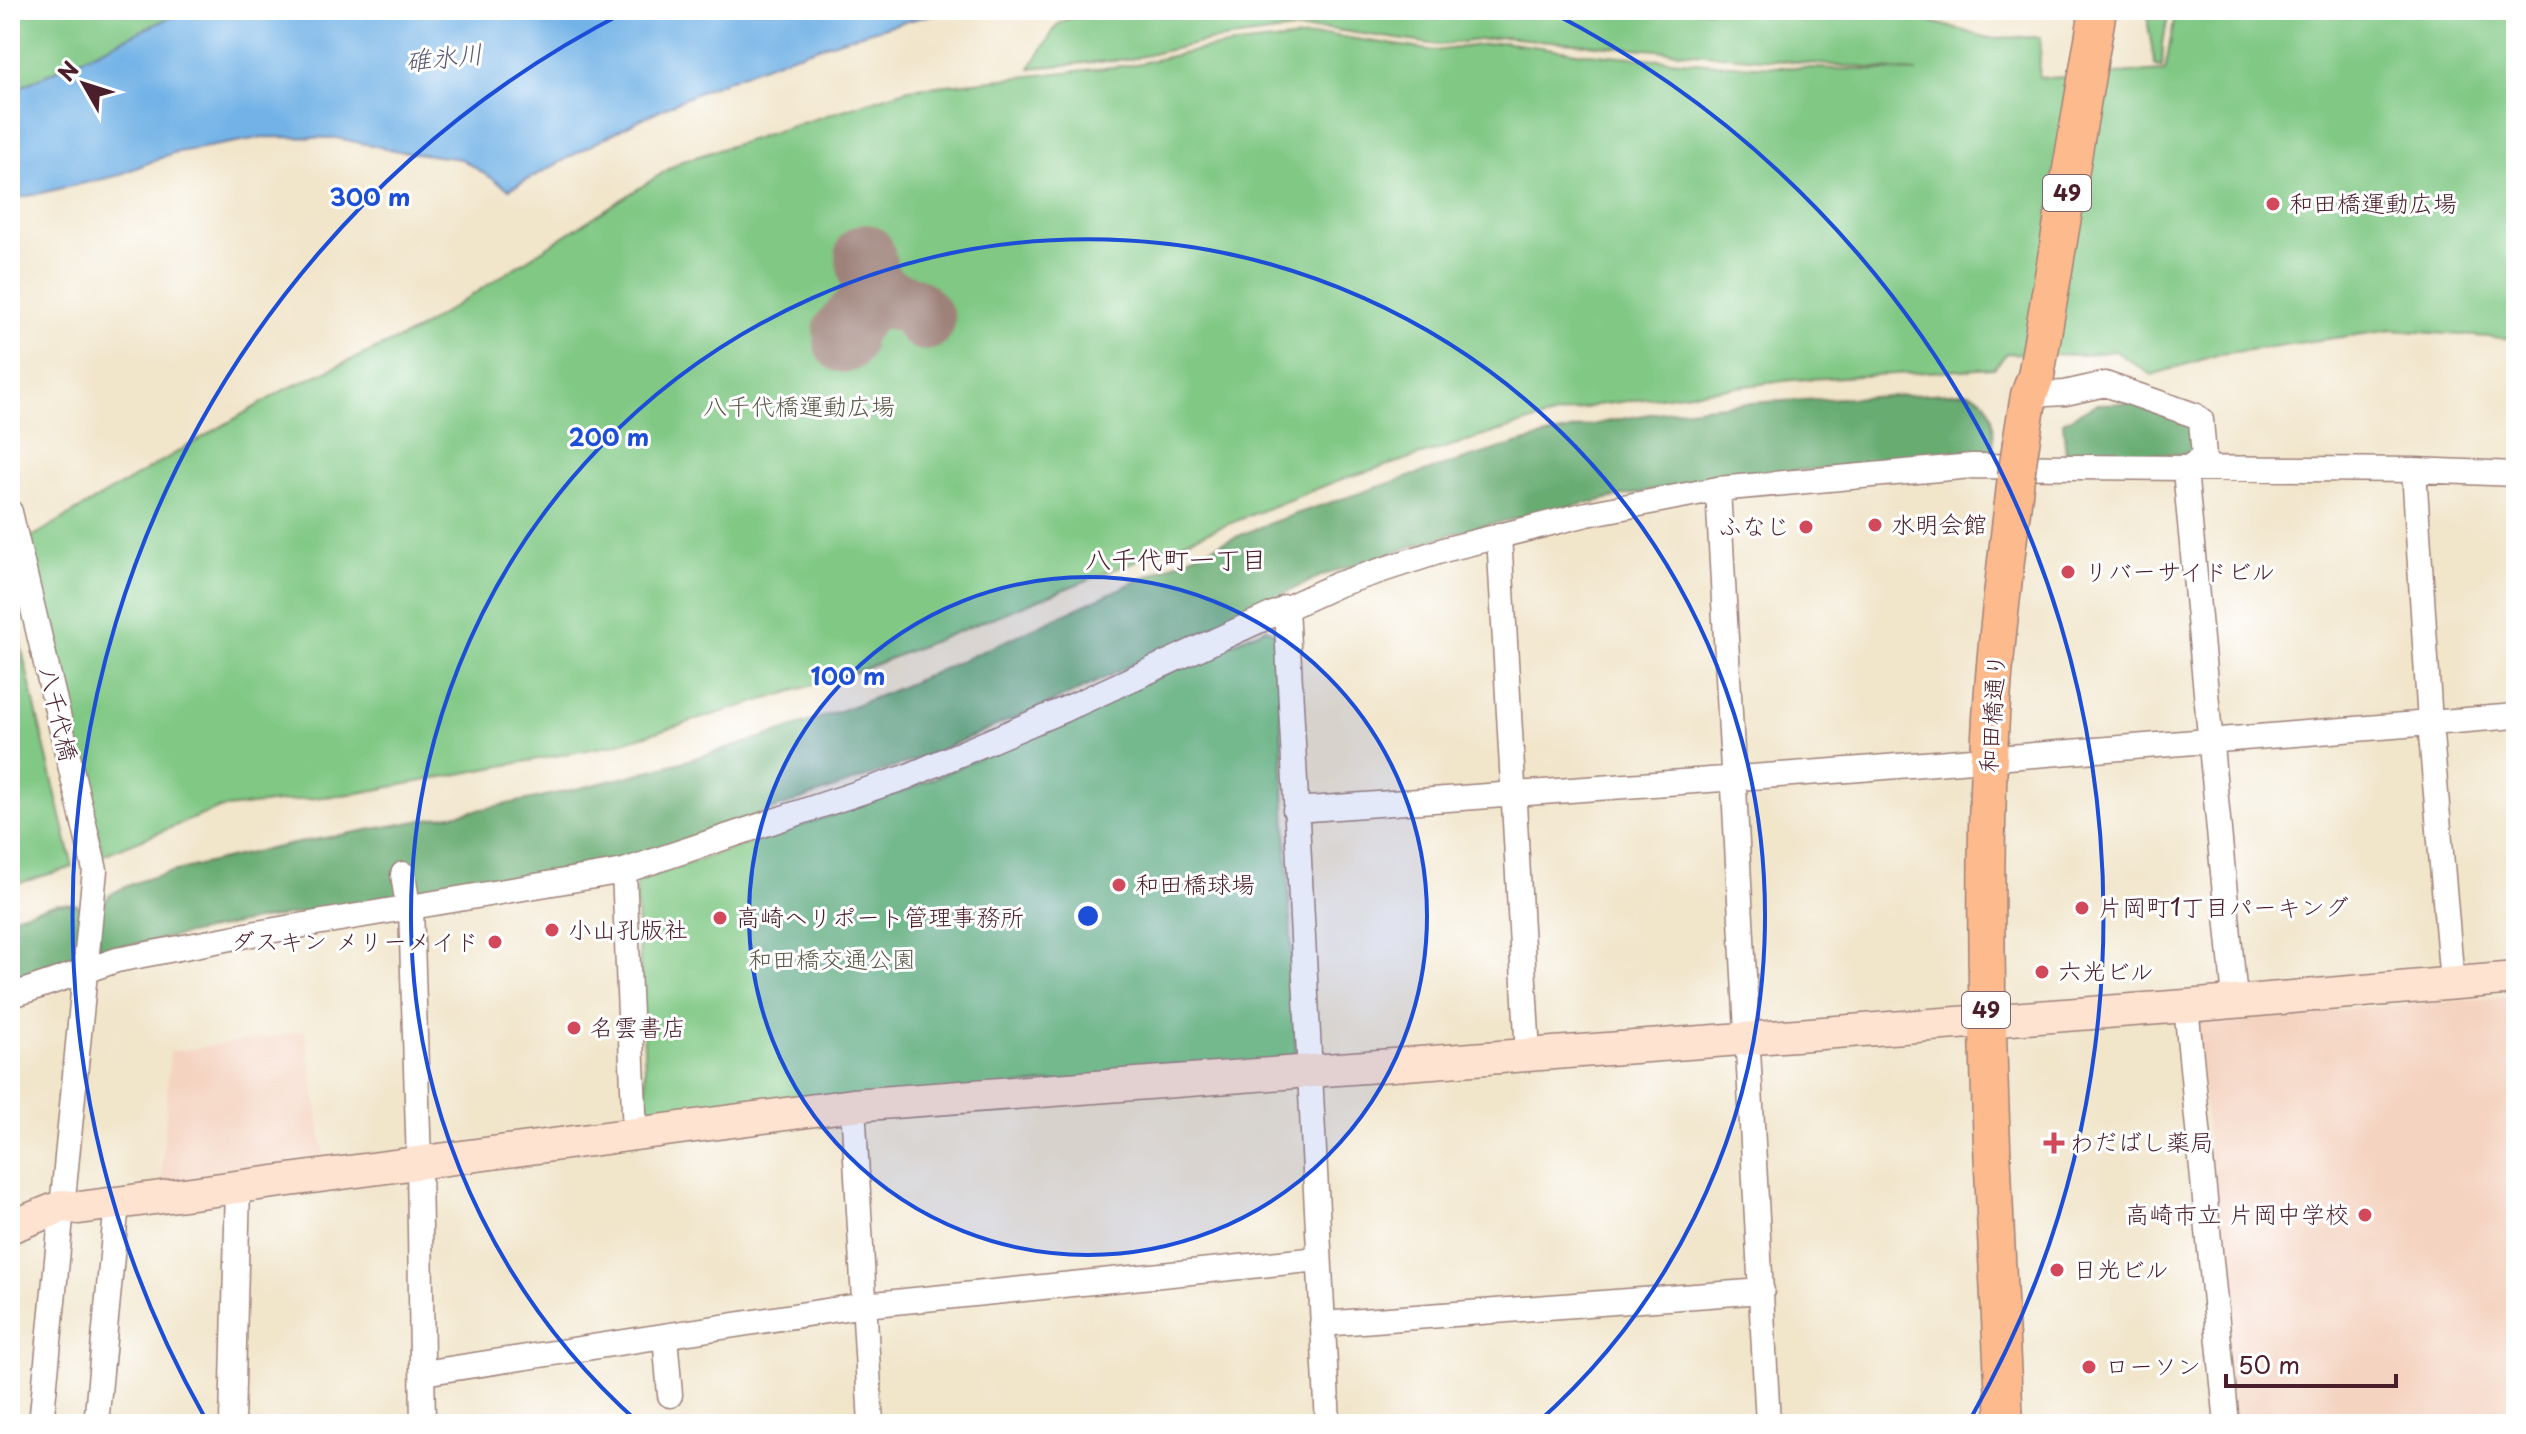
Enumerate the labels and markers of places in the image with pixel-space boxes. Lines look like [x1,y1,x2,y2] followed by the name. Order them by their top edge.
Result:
[2289,184,2457,220] place label: 和田橋運動広場
[2264,195,2282,213] marker: 和田橋運動広場
[1891,505,1987,541] place label: 水明会館
[1718,507,1790,543] place label: ふなじ
[1866,516,1884,534] marker: 水明会館
[1797,518,1815,536] marker: ふなじ
[2084,552,2275,588] place label: リバーサイドビル
[2059,563,2077,581] marker: リバーサイドビル
[1135,865,1255,901] place label: 和田橋球場
[1110,876,1128,894] marker: 和田橋球場
[2098,888,2349,924] place label: 片岡町1丁目パーキング
[736,898,1024,934] place label: 高崎ヘリポート管理事務所
[2073,899,2091,917] marker: 片岡町1丁目パーキング
[1074,902,1102,930] centre of rings
[711,909,729,927] marker: 高崎ヘリポート管理事務所
[568,910,688,946] place label: 小山孔版社
[543,921,561,939] marker: 小山孔版社
[231,922,479,958] place label: ダスキン メリーメイド
[486,933,504,951] marker: ダスキン メリーメイド
[2058,952,2154,988] place label: 六光ビル
[2033,963,2051,981] marker: 六光ビル
[590,1008,686,1044] place label: 名雲書店
[565,1019,583,1037] marker: 名雲書店
[2070,1123,2214,1159] place label: わだばし薬局
[2045,1134,2063,1152] marker: わだばし薬局
[2125,1195,2349,1231] place label: 高崎市立 片岡中学校
[2356,1206,2374,1224] marker: 高崎市立 片岡中学校
[2073,1250,2169,1286] place label: 日光ビル
[2048,1261,2066,1279] marker: 日光ビル
[2105,1347,2201,1383] place label: ローソン
[2080,1358,2098,1376] marker: ローソン

